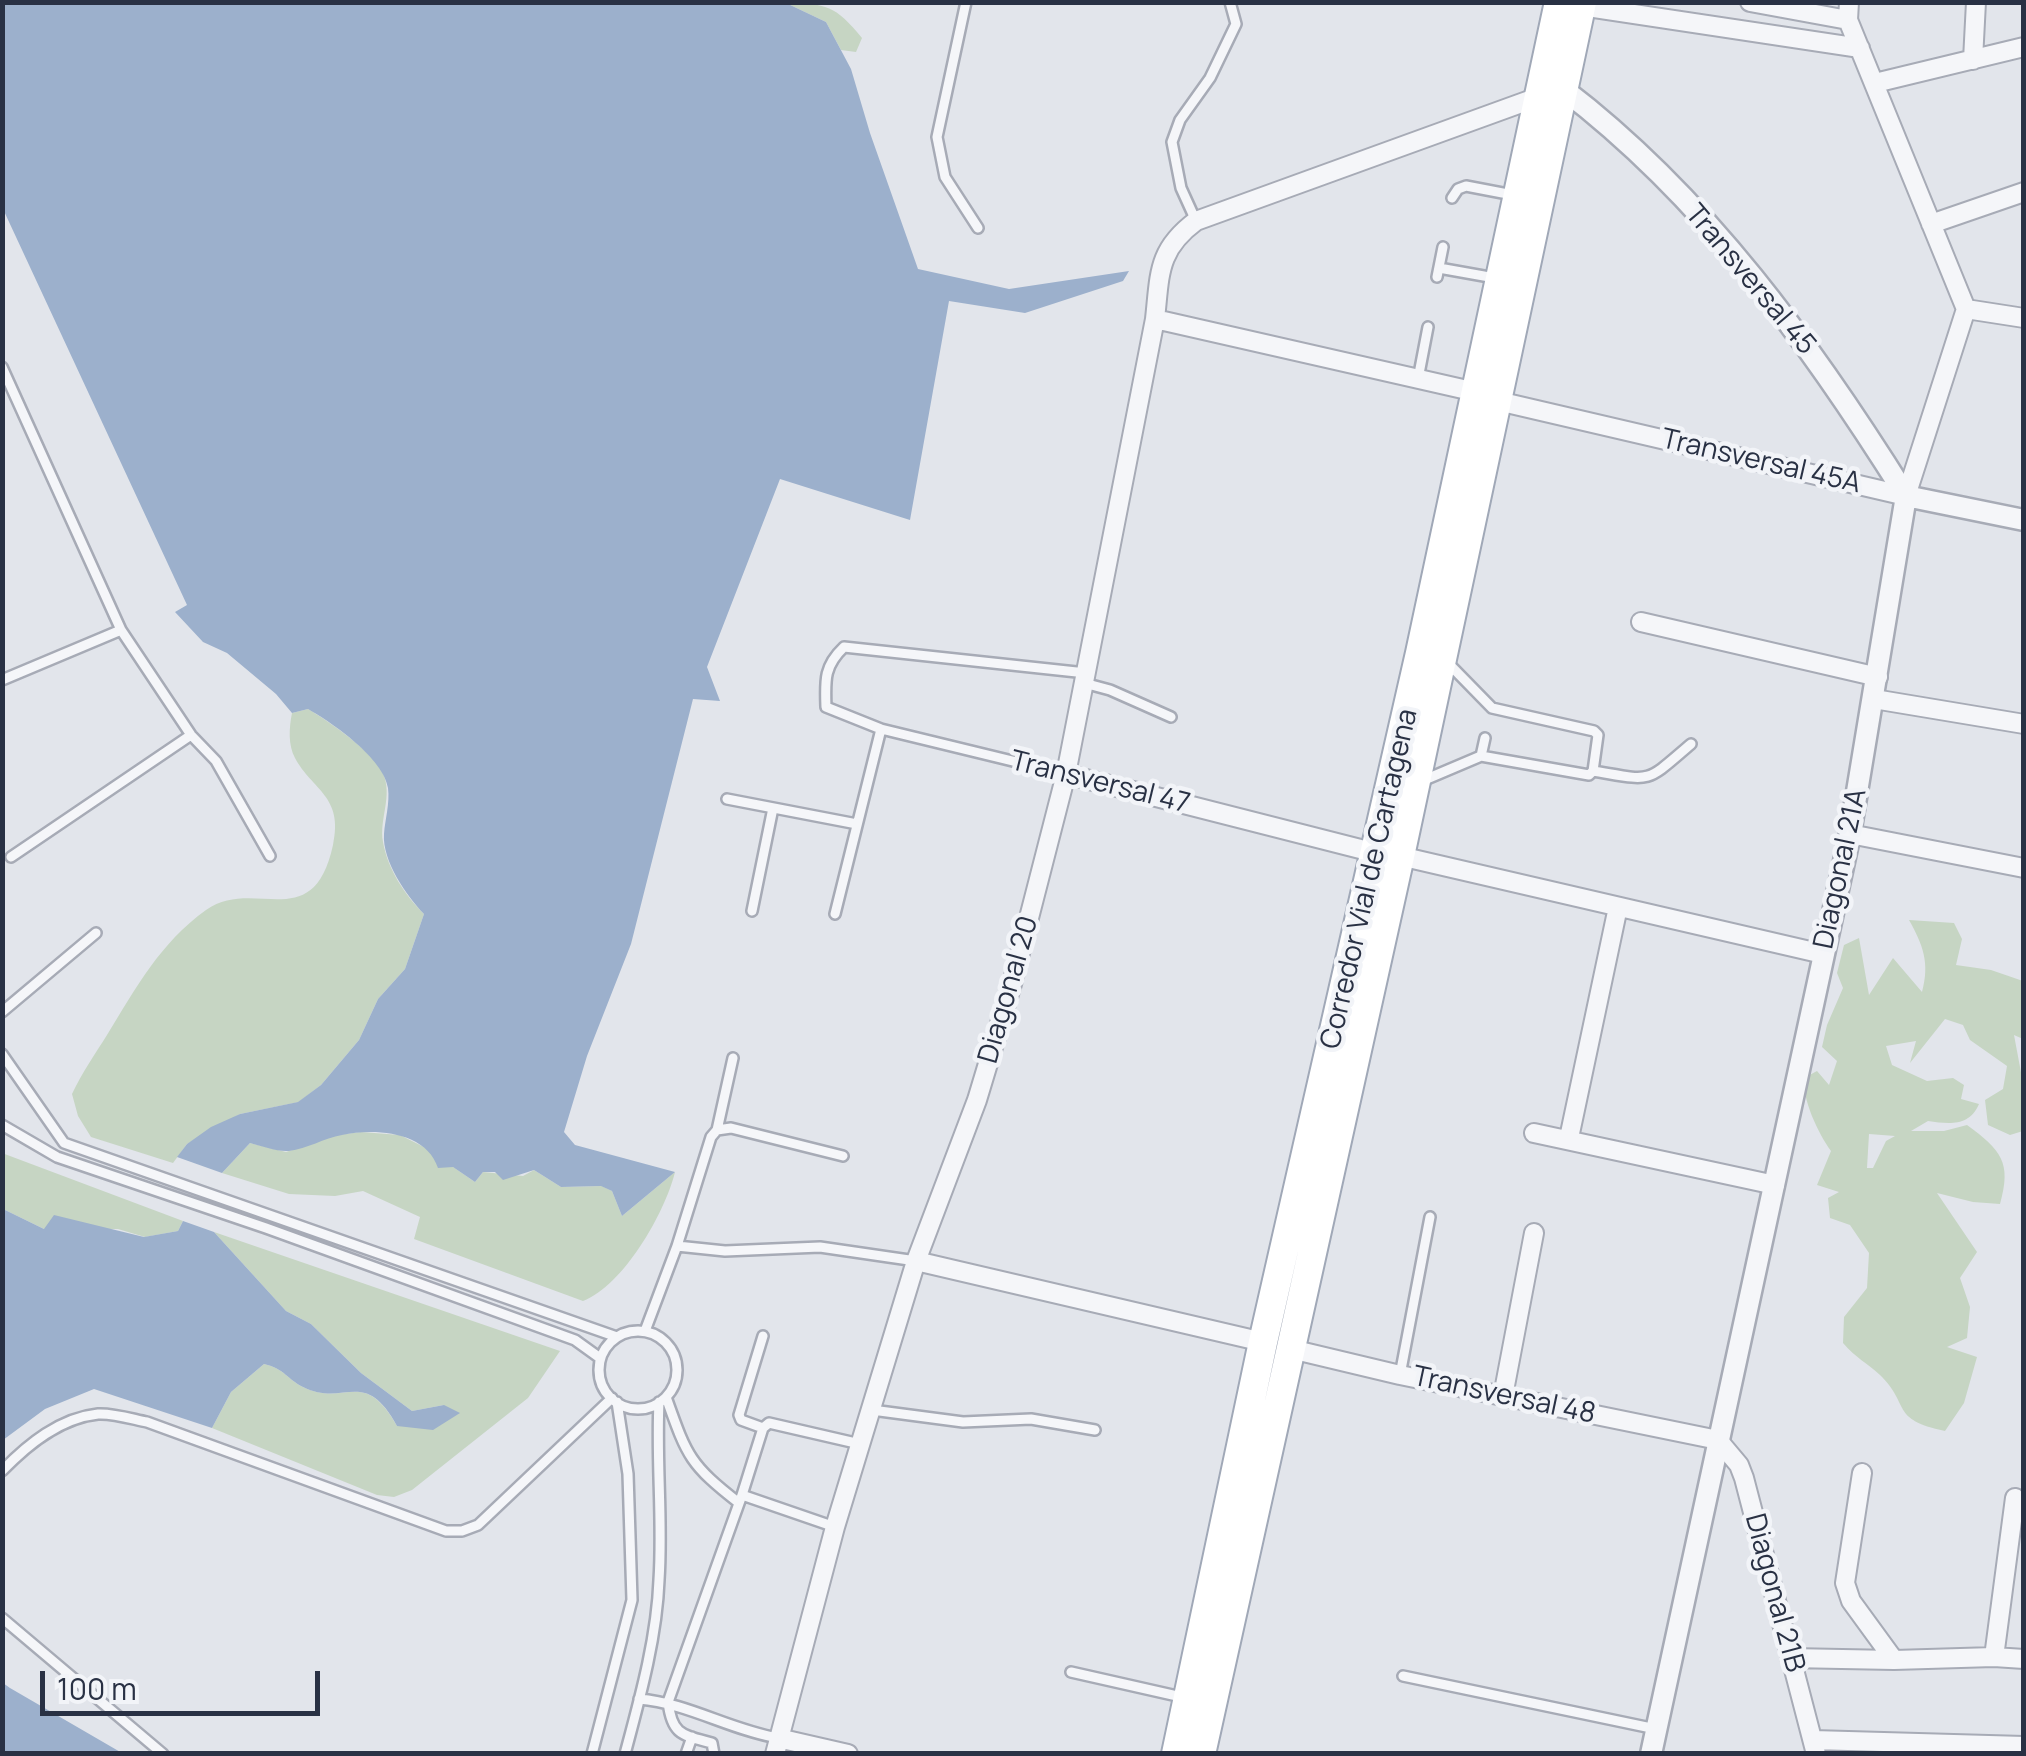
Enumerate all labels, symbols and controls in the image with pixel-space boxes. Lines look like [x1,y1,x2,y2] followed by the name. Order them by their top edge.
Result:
[1677,198,1823,362] street label: Transversal 45
[1658,423,1864,501] street label: Transversal 45A
[1314,706,1426,1052] street label: Corredor Vial de Cartagena
[1007,744,1193,822] street label: Transversal 47
[1808,786,1874,952] street label: Diagonal 21A
[972,913,1046,1067] street label: Diagonal 20
[1410,1360,1598,1432] street label: Transversal 48
[1737,1510,1811,1676] street label: Diagonal 21B
[45,1651,325,1713] scale bar
[57,1668,137,1709] text: 100 m

